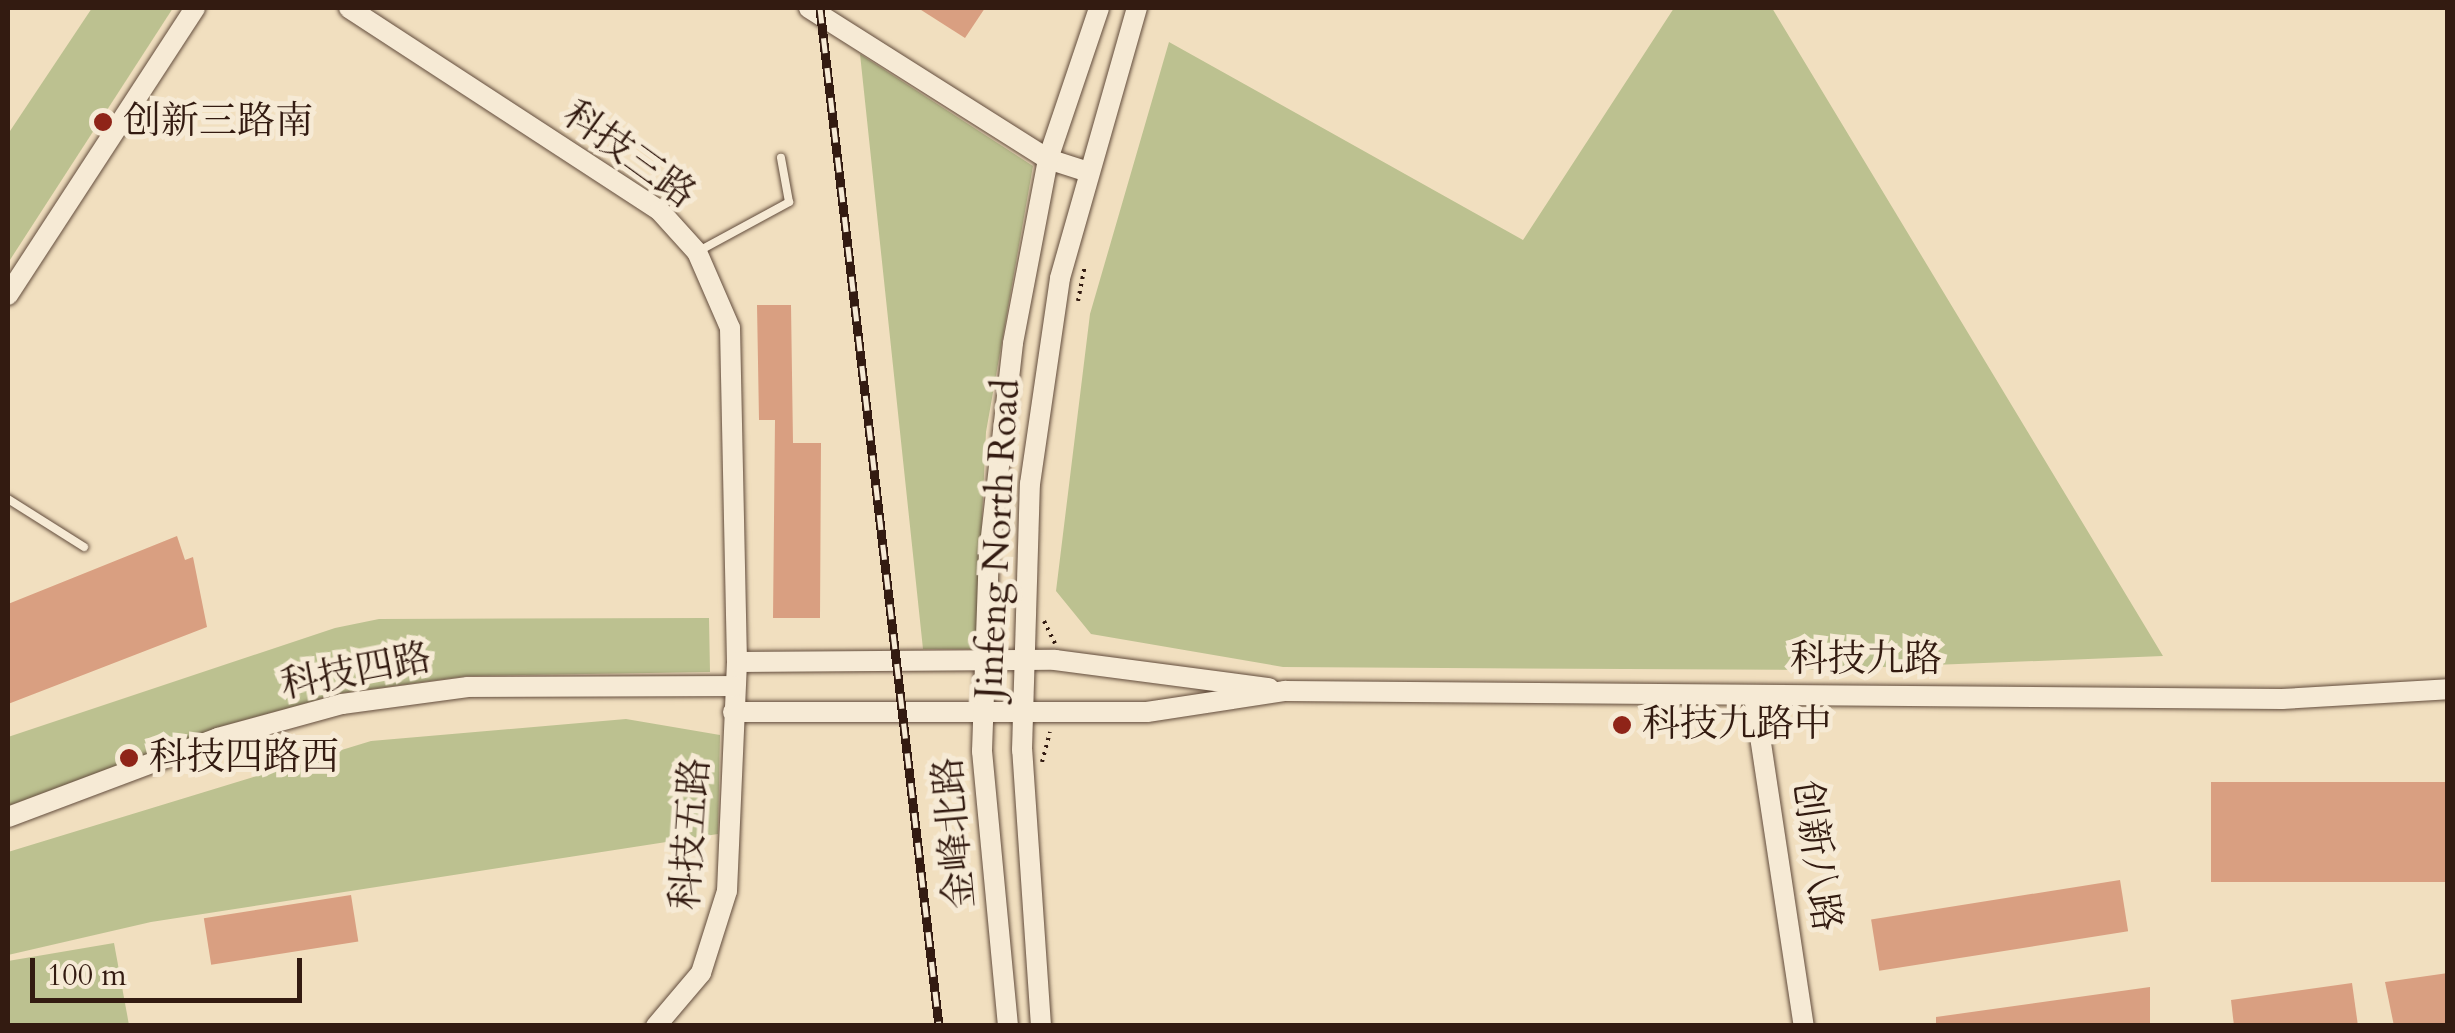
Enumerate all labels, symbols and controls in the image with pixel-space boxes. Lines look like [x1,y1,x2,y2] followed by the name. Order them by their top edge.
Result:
[554,92,704,218] street label: 科技三路
[123,99,313,145] place label: 创新三路南
[92,111,114,133] marker: 创新三路南
[967,378,1029,700] street label: Jinfeng North Road
[277,635,435,709] street label: 科技四路
[1790,637,1942,683] street label: 科技九路
[1642,702,1832,748] place label: 科技九路中
[1611,714,1633,736] marker: 科技九路中
[149,735,339,781] place label: 科技四路西
[118,747,140,769] marker: 科技四路西
[926,755,984,911] street label: 金峰北路
[663,757,719,911] street label: 科技五路
[1783,778,1849,934] street label: 创新八路
[35,938,308,1000] scale bar
[47,955,127,996] text: 100 m

